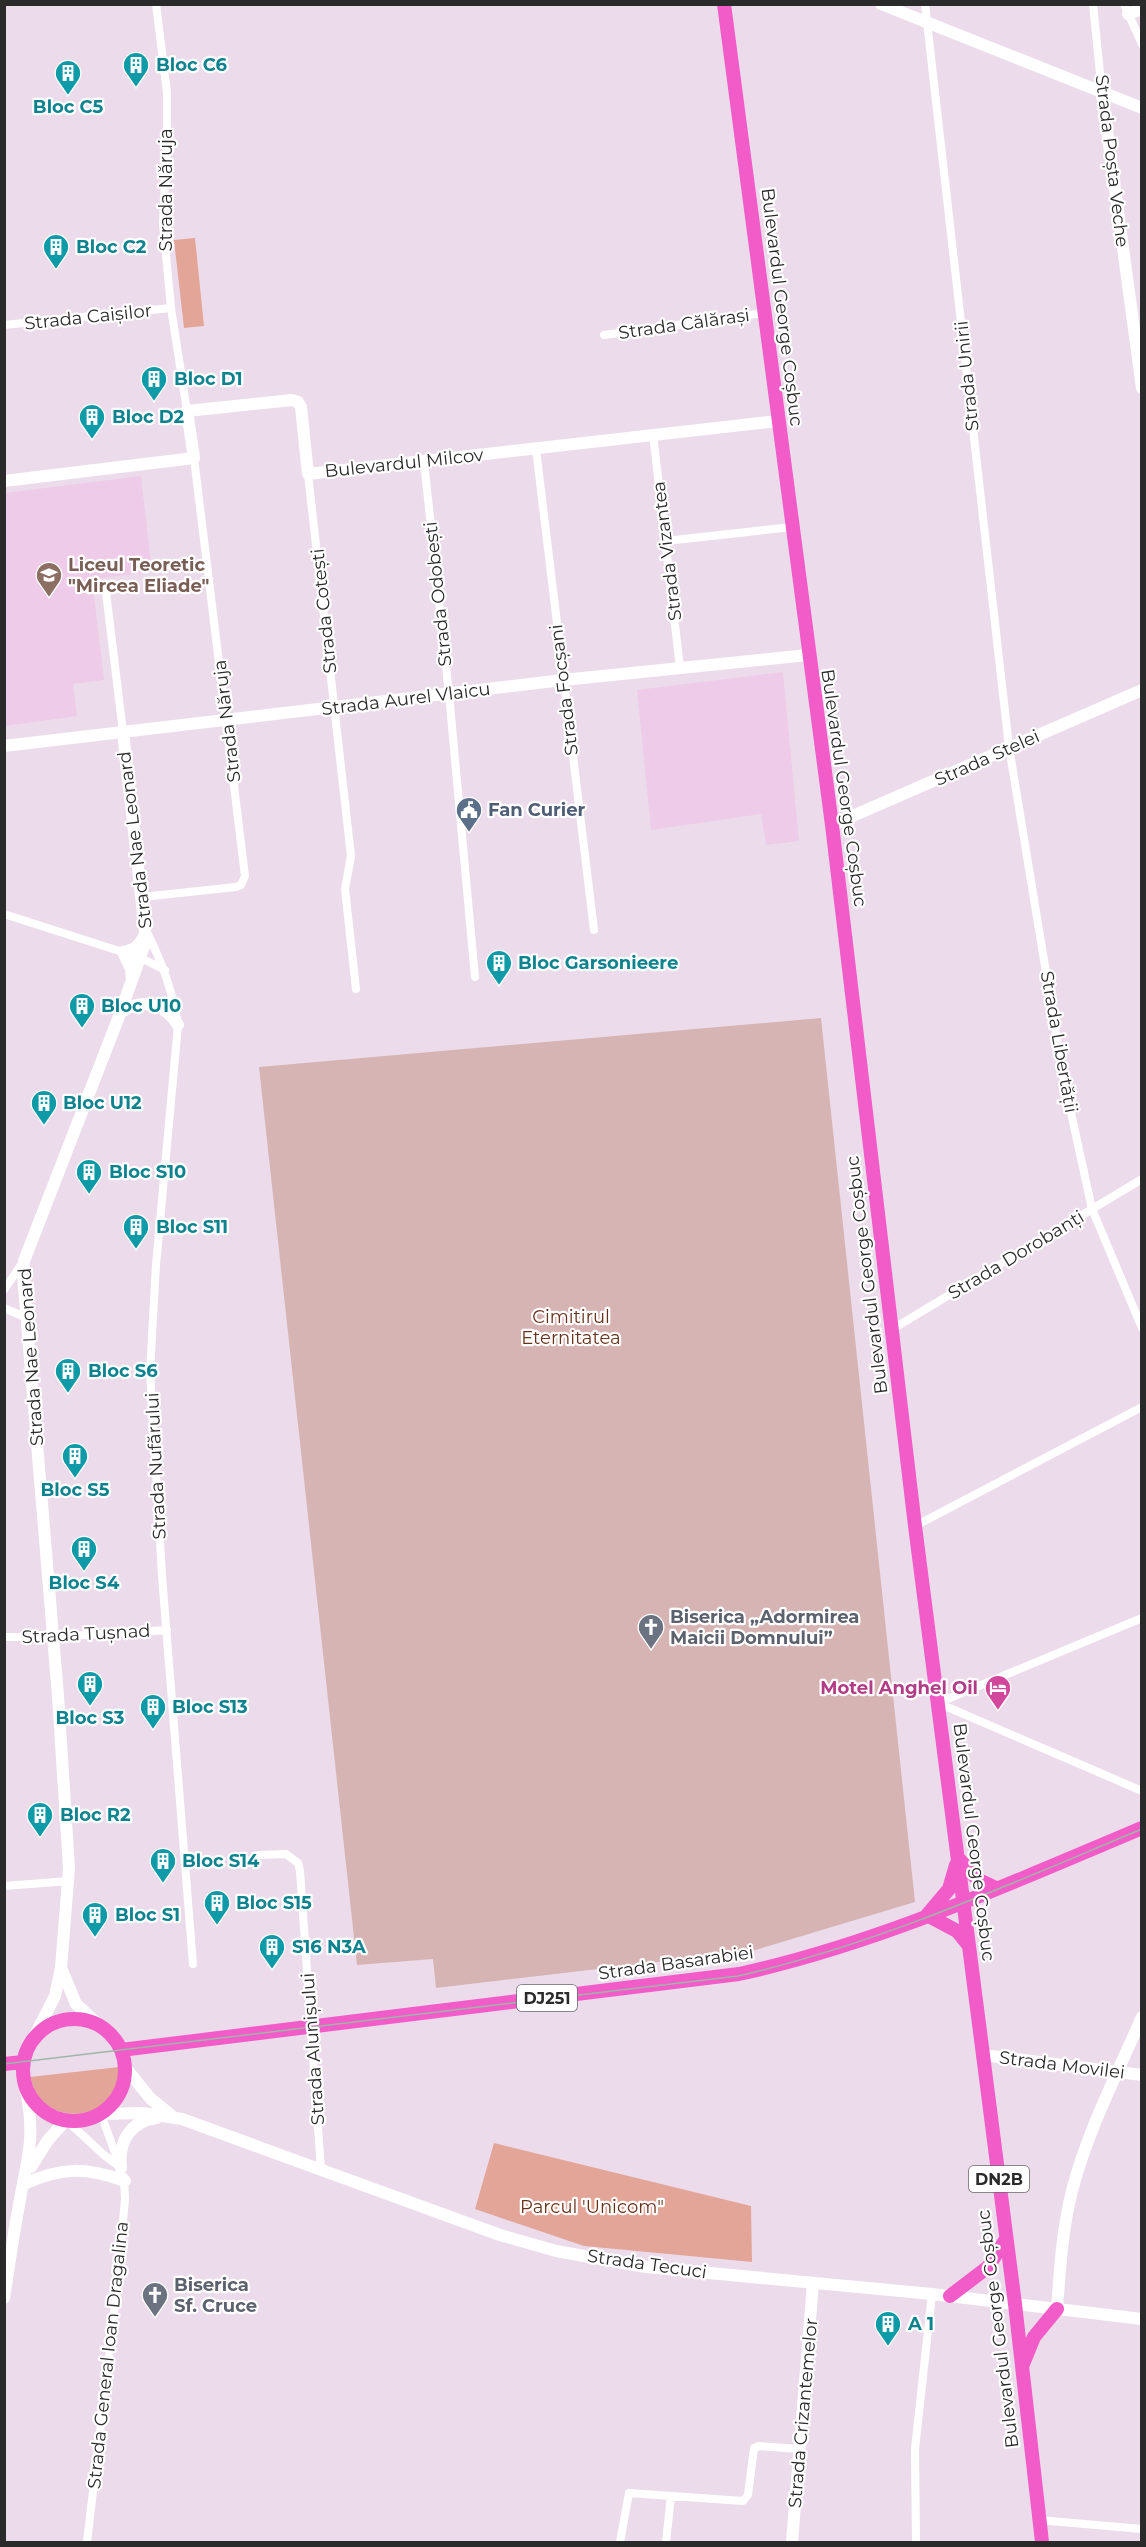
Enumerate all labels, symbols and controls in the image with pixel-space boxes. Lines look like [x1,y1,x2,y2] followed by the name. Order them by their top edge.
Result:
[121,50,151,88] building icon: Bloc C6
[156,54,227,76] place label: Bloc C6
[53,58,83,96] building icon: Bloc C5
[1090,74,1134,249] street label: Strada Poșta Veche
[33,96,103,118] place label: Bloc C5
[155,128,177,252] street label: Strada Năruja
[755,187,808,428] street label: Bulevardul George Coșbuc
[41,232,71,270] building icon: Bloc C2
[76,236,147,258] place label: Bloc C2
[23,299,153,336] street label: Strada Caișilor
[617,304,751,345] street label: Strada Călărași
[950,320,984,432] street label: Strada Unirii
[139,364,169,402] building icon: Bloc D1
[174,368,242,390] place label: Bloc D1
[77,402,107,440] building icon: Bloc D2
[112,406,184,428] place label: Bloc D2
[323,444,485,482] street label: Bulevardul Milcov
[648,480,686,622] street label: Strada Vizantea
[419,520,458,668] street label: Strada Odobești
[307,547,342,675] street label: Strada Cotești
[68,554,209,597] place label: Liceul Teoretic "Mircea Eliade"
[34,560,64,598] school or university icon: Liceul Teoretic "Mircea Eliade"
[545,623,584,757] street label: Strada Focșani
[209,659,245,783] street label: Strada Năruja
[815,668,872,908] street label: Bulevardul George Coșbuc
[320,678,492,720] street label: Strada Aurel Vlaicu
[931,725,1043,791] street label: Strada Stelei
[113,750,157,930] street label: Strada Nae Leonard
[454,795,484,833] public building icon: Fan Curier
[488,799,585,821] place label: Fan Curier
[484,948,514,986] building icon: Bloc Garsonieere
[518,952,678,974] place label: Bloc Garsonieere
[1035,969,1082,1115] street label: Strada Libertății
[67,991,97,1029] building icon: Bloc U10
[101,995,181,1017] place label: Bloc U10
[29,1088,59,1126] building icon: Bloc U12
[63,1092,142,1114] place label: Bloc U12
[841,1154,894,1395] street label: Bulevardul George Coșbuc
[74,1157,104,1195] building icon: Bloc S10
[109,1161,186,1183] place label: Bloc S10
[944,1206,1088,1305] street label: Strada Dorobanți
[121,1212,151,1250] building icon: Bloc S11
[156,1216,228,1238] place label: Bloc S11
[14,1267,48,1447] street label: Strada Nae Leonard
[521,1306,621,1349] park label: Cimitirul Eternitatea
[53,1356,83,1394] building icon: Bloc S6
[88,1360,158,1382] place label: Bloc S6
[141,1392,171,1540] street label: Strada Nufărului
[60,1441,90,1479] building icon: Bloc S5
[41,1479,110,1501] place label: Bloc S5
[69,1534,99,1572] building icon: Bloc S4
[49,1572,120,1594] place label: Bloc S4
[670,1606,859,1649] place label: Biserica „Adormirea Maicii Domnului”
[636,1612,666,1650] church icon: Biserica „Adormirea Maicii Domnului”
[21,1620,151,1649] street label: Strada Tușnad
[75,1669,105,1707] building icon: Bloc S3
[983,1673,1013,1711] hotel icon: Motel Anghel Oil
[820,1677,978,1699] place label: Motel Anghel Oil
[138,1692,168,1730] building icon: Bloc S13
[172,1696,248,1718] place label: Bloc S13
[56,1707,125,1729] place label: Bloc S3
[947,1722,1000,1963] street label: Bulevardul George Coșbuc
[25,1800,55,1838] building icon: Bloc R2
[60,1804,131,1826] place label: Bloc R2
[148,1846,178,1884] building icon: Bloc S14
[182,1850,260,1872] place label: Bloc S14
[202,1888,232,1926] building icon: Bloc S15
[236,1892,312,1914] place label: Bloc S15
[80,1900,110,1938] building icon: Bloc S1
[115,1904,180,1926] place label: Bloc S1
[257,1932,287,1970] building icon: S16 N3A
[292,1936,366,1958] place label: S16 N3A
[597,1941,755,1985] street label: Strada Basarabiei
[297,1972,330,2126] street label: Strada Alunișului
[517,1985,577,2011] road number: DJ251
[998,2046,1126,2084] street label: Strada Movilei
[969,2166,1029,2192] road number: DN2B
[520,2196,664,2218] park label: Parcul 'Unicom"
[972,2208,1025,2449] street label: Bulevardul George Coșbuc
[83,2220,133,2490] street label: Strada General Ioan Dragalina
[586,2245,708,2283] street label: Strada Tecuci
[174,2274,257,2317] place label: Biserica Sf. Cruce
[140,2280,170,2318] church icon: Biserica Sf. Cruce
[873,2309,903,2347] building icon: A 1
[907,2313,934,2335] place label: A 1
[784,2317,822,2509] street label: Strada Crizantemelor

